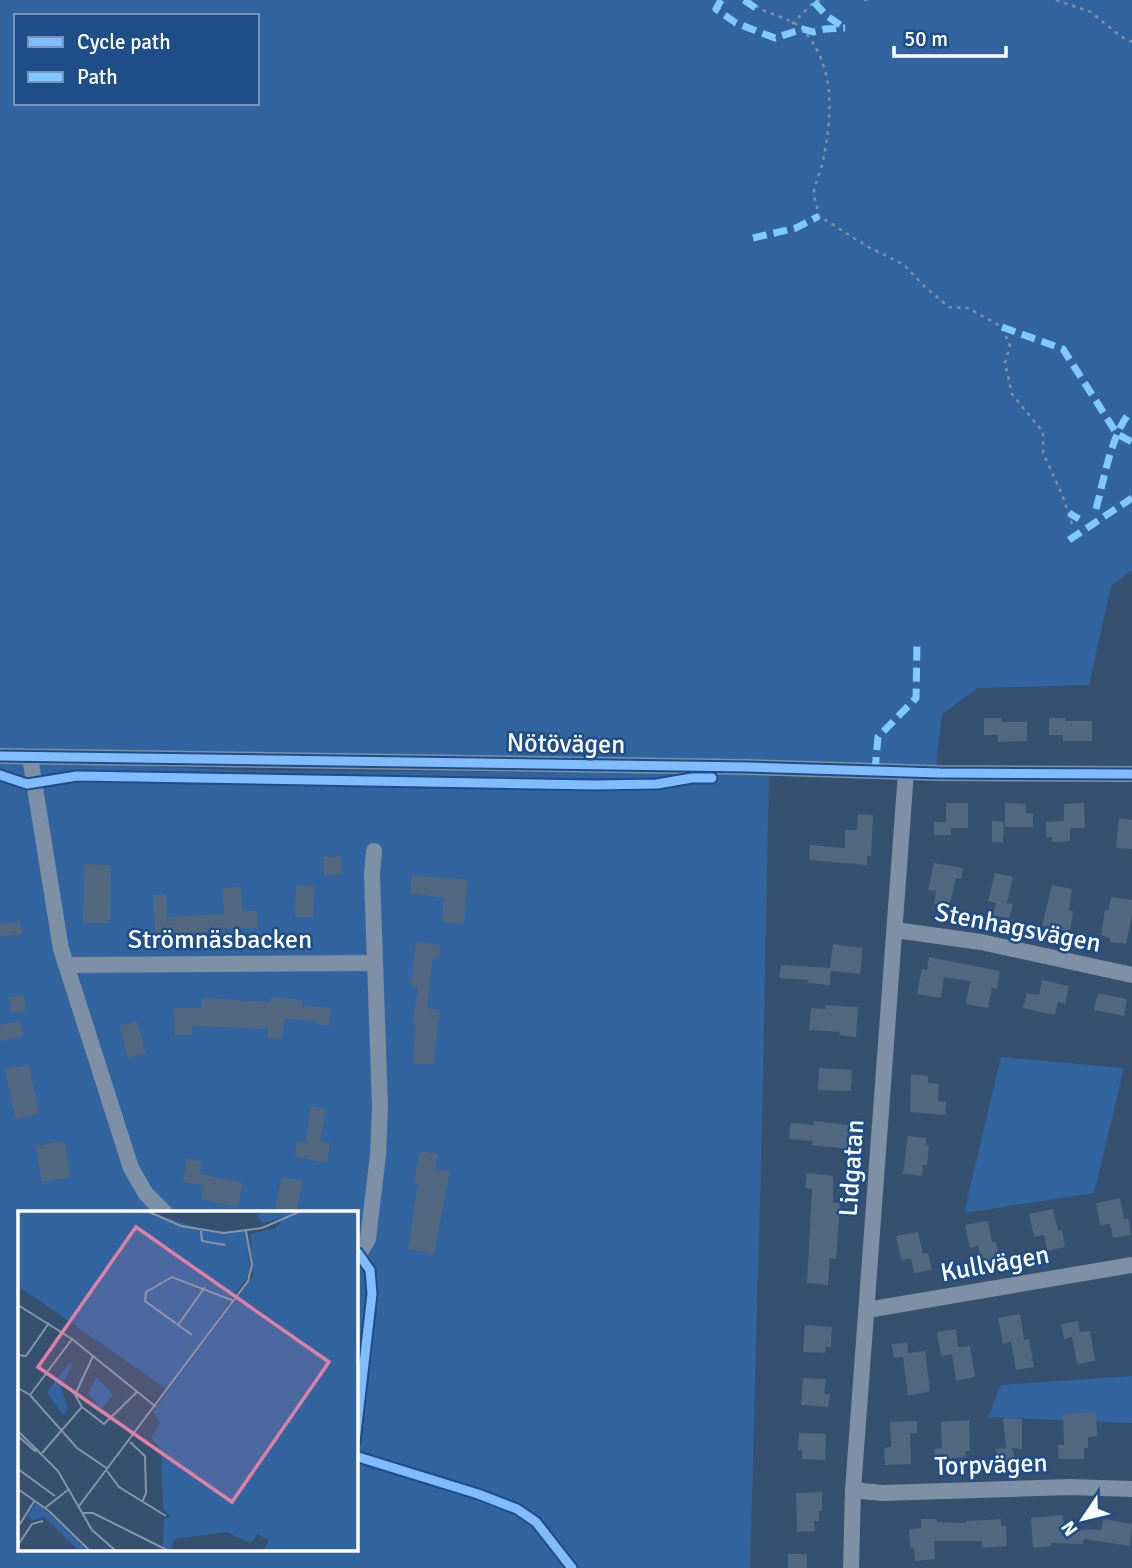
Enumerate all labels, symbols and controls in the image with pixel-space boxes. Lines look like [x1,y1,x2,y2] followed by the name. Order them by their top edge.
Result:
[14,14,259,105] legend
[894,14,1006,58] scale bar
[904,26,948,52] text: 50 m
[77,29,171,55] text: Cycle path
[77,64,118,90] text: Path
[506,727,626,761] street label: Nötövägen
[932,896,1104,960] street label: Stenhagsvägen
[128,924,312,956] street label: Strömnäsbacken
[833,1118,871,1218] street label: Lidgatan
[18,1211,357,1550] inset map
[938,1239,1052,1289] street label: Kullvägen
[934,1447,1048,1483] street label: Torpvägen
[1048,1484,1118,1554] north arrow
[1056,1516,1084,1540] text: N

